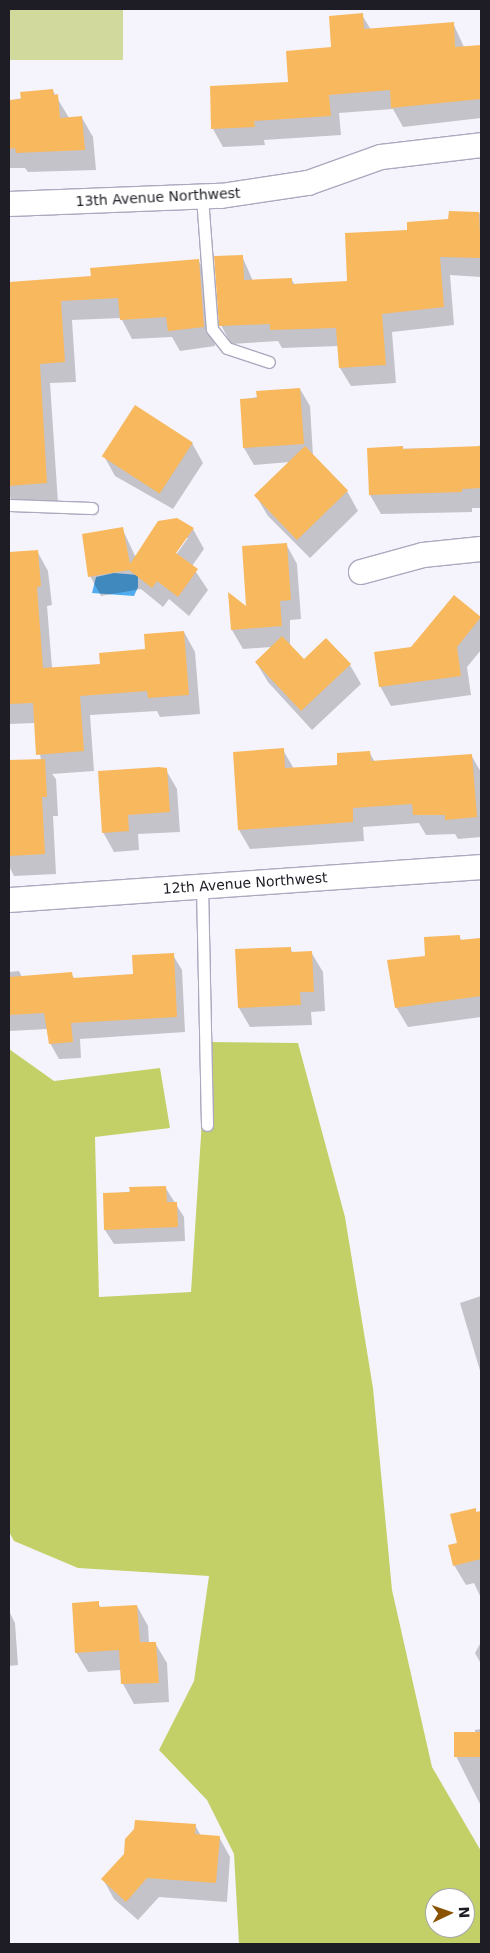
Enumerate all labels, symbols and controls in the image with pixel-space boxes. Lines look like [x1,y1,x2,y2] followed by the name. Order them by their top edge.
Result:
[75,184,241,210] street label: 13th Avenue Northwest
[162,869,328,897] street label: 12th Avenue Northwest
[425,1888,475,1938] north arrow
[456,1906,472,1919] text: N

